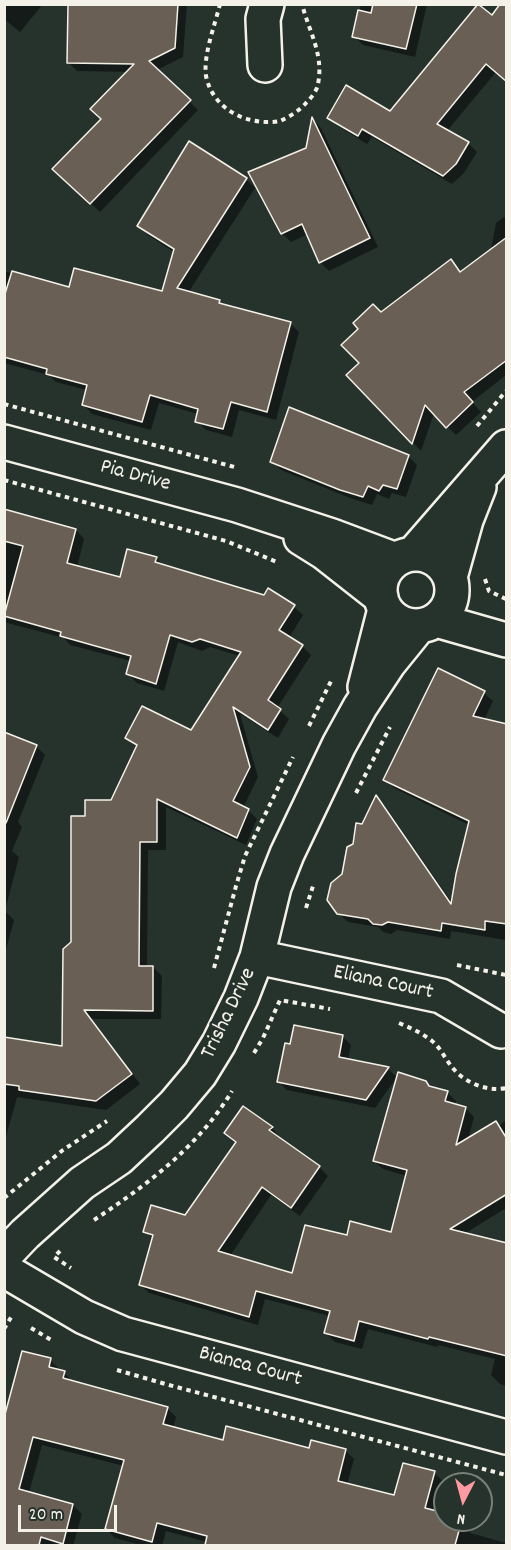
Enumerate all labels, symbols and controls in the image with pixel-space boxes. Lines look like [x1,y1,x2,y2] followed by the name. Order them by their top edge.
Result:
[97,455,173,499] street label: Pia Drive
[331,961,435,1007] street label: Eliana Court
[197,964,263,1064] street label: Trisha Drive
[196,1342,304,1394] street label: Bianca Court
[433,1472,493,1532] north arrow
[21,1493,120,1531] scale bar
[29,1503,63,1528] text: 20 m
[456,1507,466,1530] text: N

